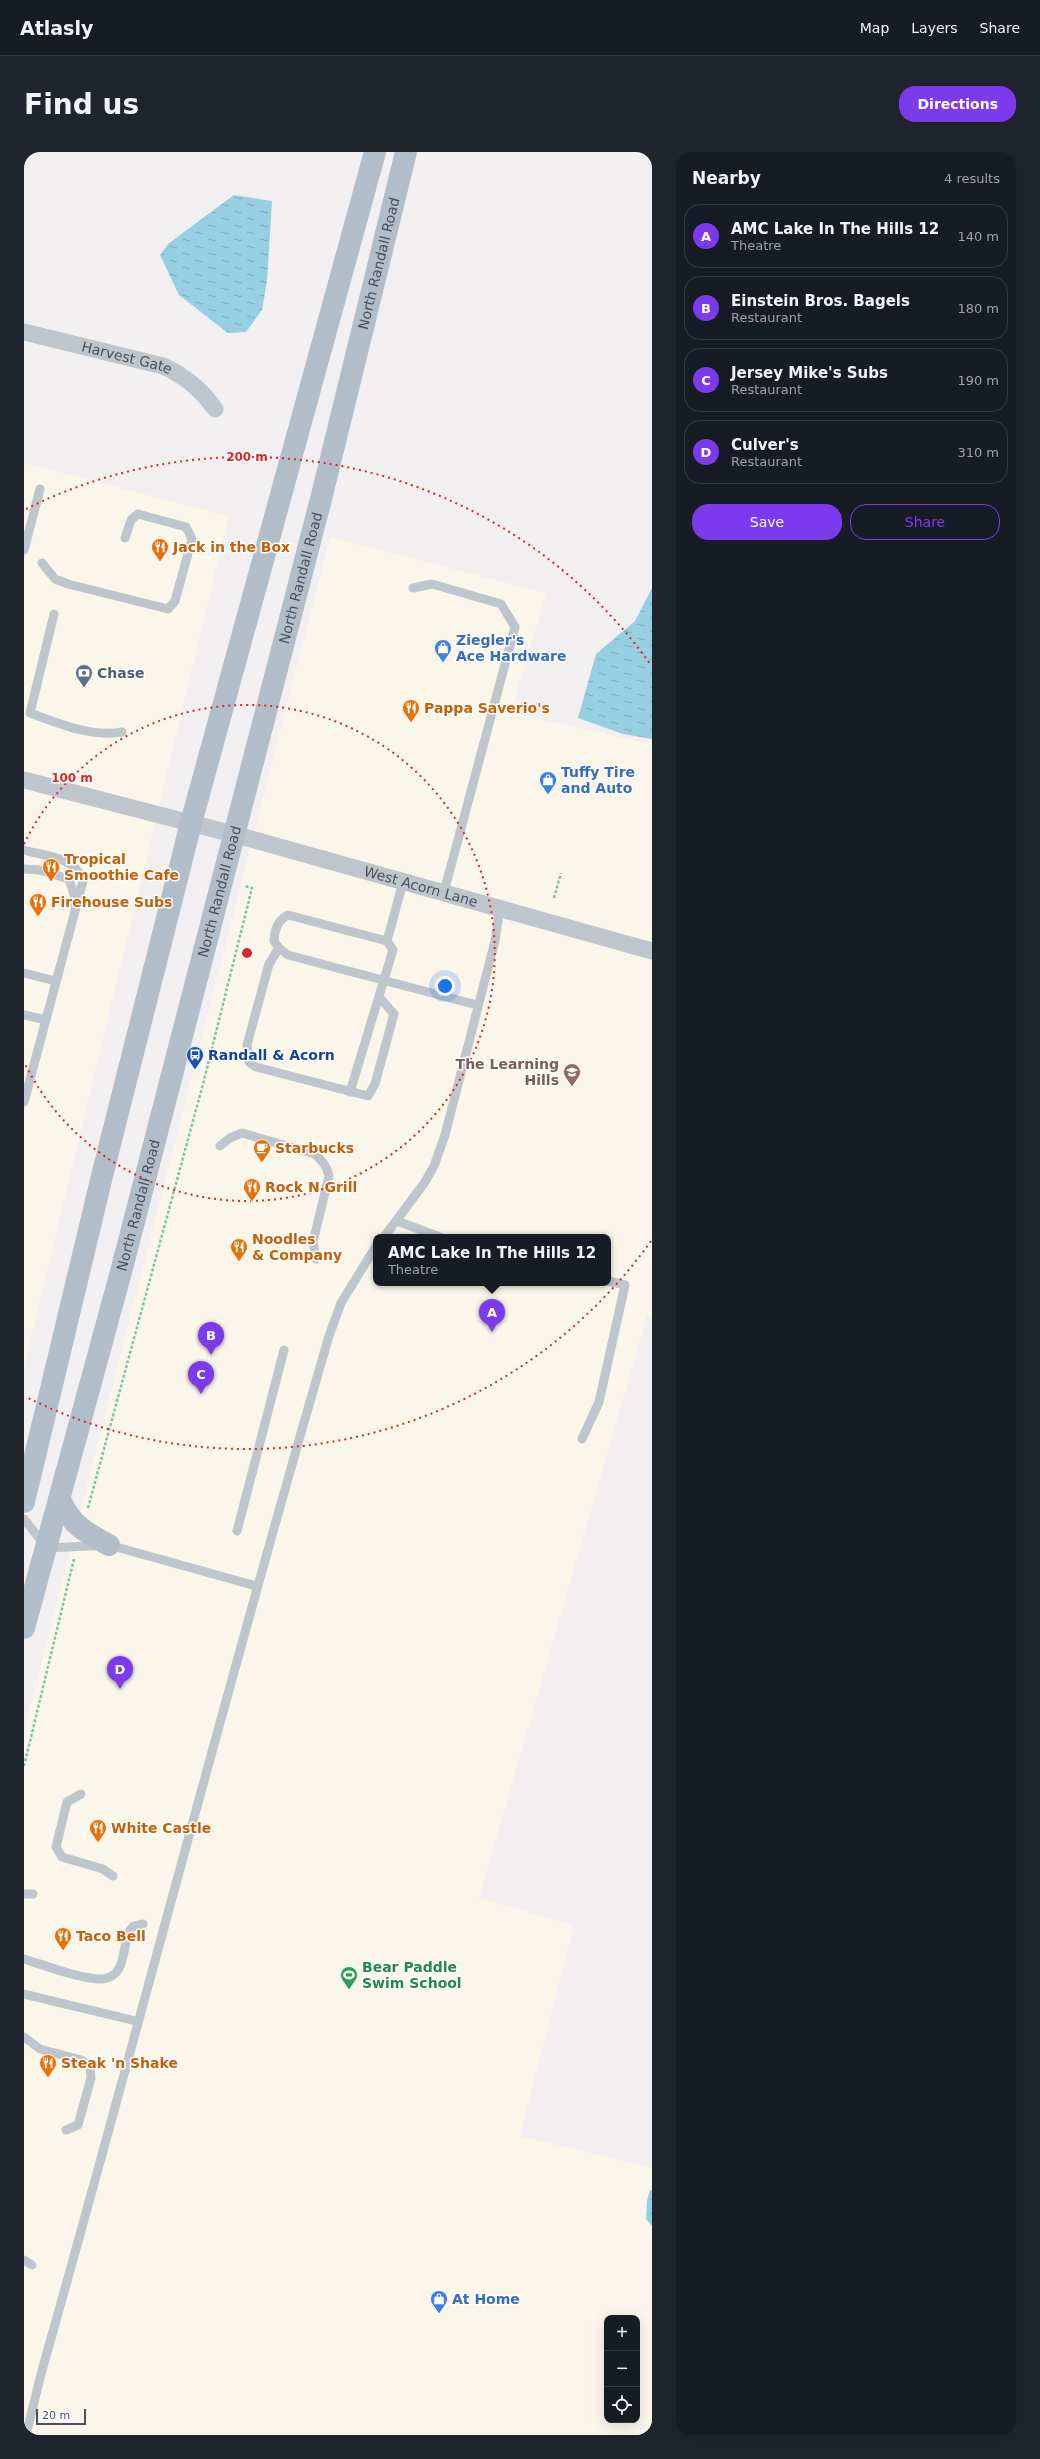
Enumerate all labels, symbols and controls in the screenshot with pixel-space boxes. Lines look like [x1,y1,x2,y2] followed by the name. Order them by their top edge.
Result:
[20,17,93,39] text: Atlasly
[860,20,889,36] text: Map
[911,20,958,36] text: Layers
[980,20,1020,36] text: Share
[899,86,1016,122] button: Directions
[24,88,139,121] text: Find us
[692,168,761,188] text: Nearby
[944,171,1000,186] text: 4 results
[355,196,403,331] street label: North Randall Road
[731,220,939,238] text: AMC Lake In The Hills 12
[701,229,711,244] text: A
[957,229,999,244] text: 140 m
[731,238,781,253] text: Theatre
[731,292,910,310] text: Einstein Bros. Bagels
[701,301,711,316] text: B
[957,301,999,316] text: 180 m
[731,310,802,325] text: Restaurant
[80,338,175,377] street label: Harvest Gate
[731,364,888,382] text: Jersey Mike's Subs
[701,373,711,388] text: C
[957,373,999,388] text: 190 m
[731,382,802,397] text: Restaurant
[731,436,799,454] text: Culver's
[701,445,711,460] text: D
[957,445,999,460] text: 310 m
[226,450,268,464] text: 200 m
[731,454,802,469] text: Restaurant
[692,504,842,540] button: Save
[850,504,1000,540] button: Share
[276,510,325,645] street label: North Randall Road
[150,537,170,562] restaurant icon: Jack in the Box
[172,539,290,555] place label: Jack in the Box
[456,632,566,664] place label: Ziegler's Ace Hardware
[433,638,453,663] shop icon: Ziegler's Ace Hardware
[74,663,94,688] bank icon: Chase
[97,665,145,681] place label: Chase
[401,698,421,723] restaurant icon: Pappa Saverio's
[424,700,550,716] place label: Pappa Saverio's
[561,764,635,796] place label: Tuffy Tire and Auto
[538,770,558,795] shop icon: Tuffy Tire and Auto
[51,771,93,785] text: 100 m
[195,824,244,959] street label: North Randall Road
[64,851,179,883] place label: Tropical Smoothie Cafe
[41,857,61,882] restaurant icon: Tropical Smoothie Cafe
[362,863,480,910] street label: West Acorn Lane
[28,892,48,917] restaurant icon: Firehouse Subs
[51,894,172,910] place label: Firehouse Subs
[240,946,254,960] centre of rings
[435,976,455,996] your location
[185,1045,205,1070] bus stop icon: Randall & Acorn
[208,1047,335,1063] place label: Randall & Acorn
[456,1056,559,1088] place label: The Learning Hills
[562,1062,582,1087] school or university icon: The Learning Hills
[114,1138,163,1273] street label: North Randall Road
[252,1138,272,1163] cafe icon: Starbucks
[275,1140,354,1156] place label: Starbucks
[242,1177,262,1202] restaurant icon: Rock N Grill
[265,1179,357,1195] place label: Rock N Grill
[252,1231,342,1263] place label: Noodles & Company
[373,1234,611,1286] popup
[229,1237,249,1262] restaurant icon: Noodles & Company
[388,1244,596,1262] text: AMC Lake In The Hills 12
[388,1262,438,1277] text: Theatre
[479,1299,505,1332] pin: A
[198,1322,224,1355] pin: B
[188,1361,214,1394] pin: C
[107,1656,133,1689] pin: D
[88,1818,108,1843] restaurant icon: White Castle
[111,1820,211,1836] place label: White Castle
[53,1926,73,1951] restaurant icon: Taco Bell
[76,1928,146,1944] place label: Taco Bell
[362,1959,462,1991] place label: Bear Paddle Swim School
[339,1965,359,1990] sports icon: Bear Paddle Swim School
[38,2053,58,2078] restaurant icon: Steak 'n Shake
[61,2055,178,2071] place label: Steak 'n Shake
[429,2289,449,2314] shop icon: At Home
[452,2291,520,2307] place label: At Home
[604,2315,640,2423] map controls
[604,2315,640,2351] button: +
[604,2351,640,2387] button: −
[604,2387,640,2423] button: locate
[36,2407,86,2426] scale bar
[42,2409,70,2422] text: 20 m

